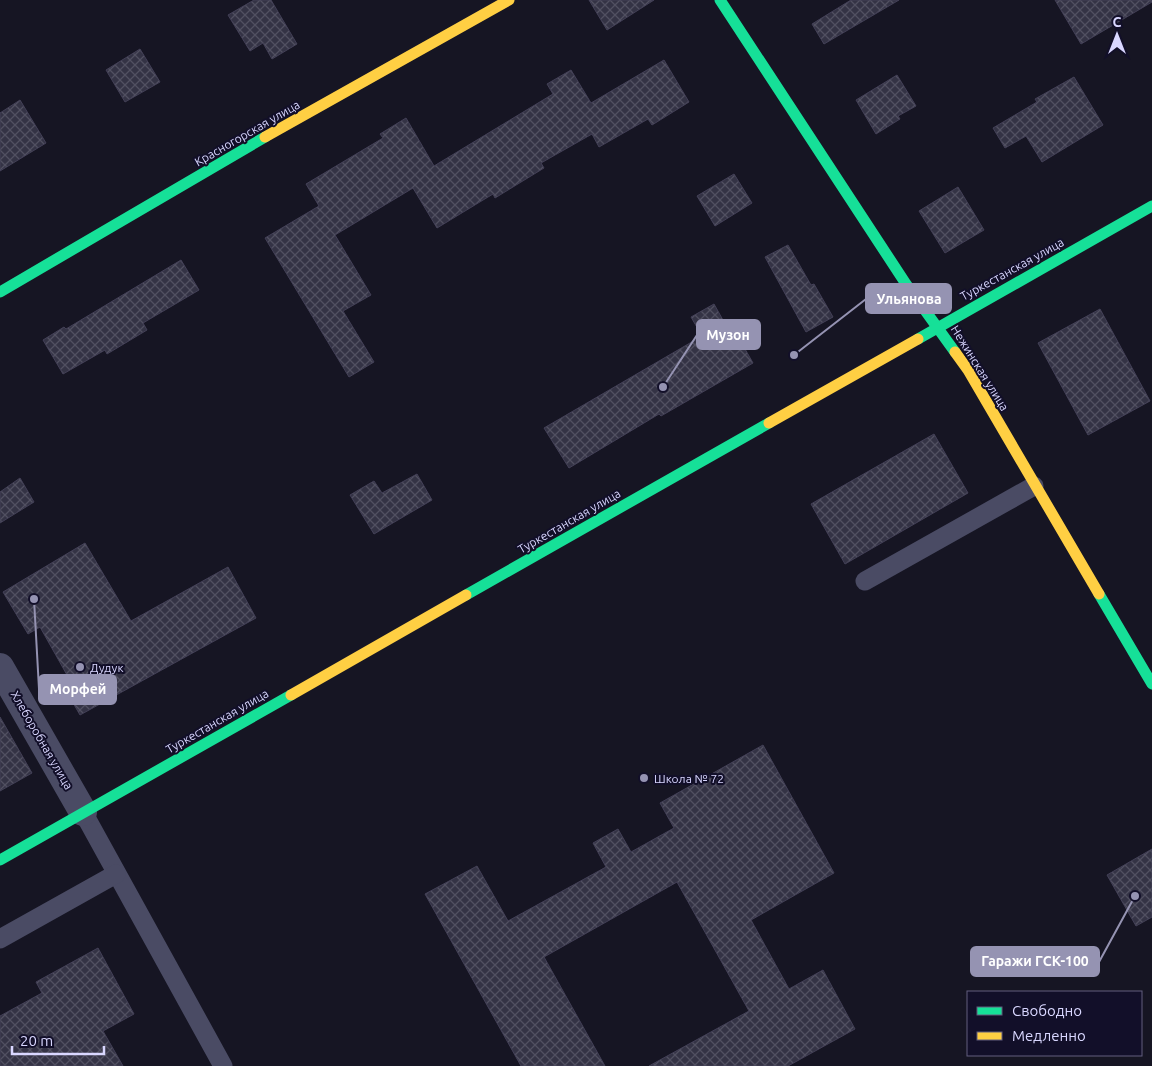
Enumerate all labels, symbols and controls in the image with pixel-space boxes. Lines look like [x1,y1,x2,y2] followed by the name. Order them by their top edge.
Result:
[1092,10,1142,60] north arrow
[1113,14,1122,30] text: С
[192,98,302,168] street label: Красногорская улица
[958,235,1066,303] street label: Туркестанская улица
[866,284,951,313] callout: Ульянова
[877,291,941,307] text: Ульянова
[697,320,760,349] callout: Музон
[949,323,1011,413] street label: Нежинская улица
[706,327,750,343] text: Музон
[515,486,623,556] street label: Туркестанская улица
[74,661,86,673] marker: Дудук
[90,661,124,674] place label: Дудук
[39,675,116,704] callout: Морфей
[50,681,106,697] text: Морфей
[163,686,271,756] street label: Туркестанская улица
[8,688,76,792] street label: Хлеборобная улица
[638,772,650,784] marker: Школа № 72
[654,772,724,785] place label: Школа № 72
[971,947,1099,976] callout: Гаражи ГСК-100
[981,953,1089,969] text: Гаражи ГСК-100
[967,991,1142,1056] legend
[1012,1002,1082,1019] text: Свободно
[12,1024,105,1056] scale bar
[1012,1027,1086,1044] text: Медленно
[20,1032,53,1049] text: 20 m

